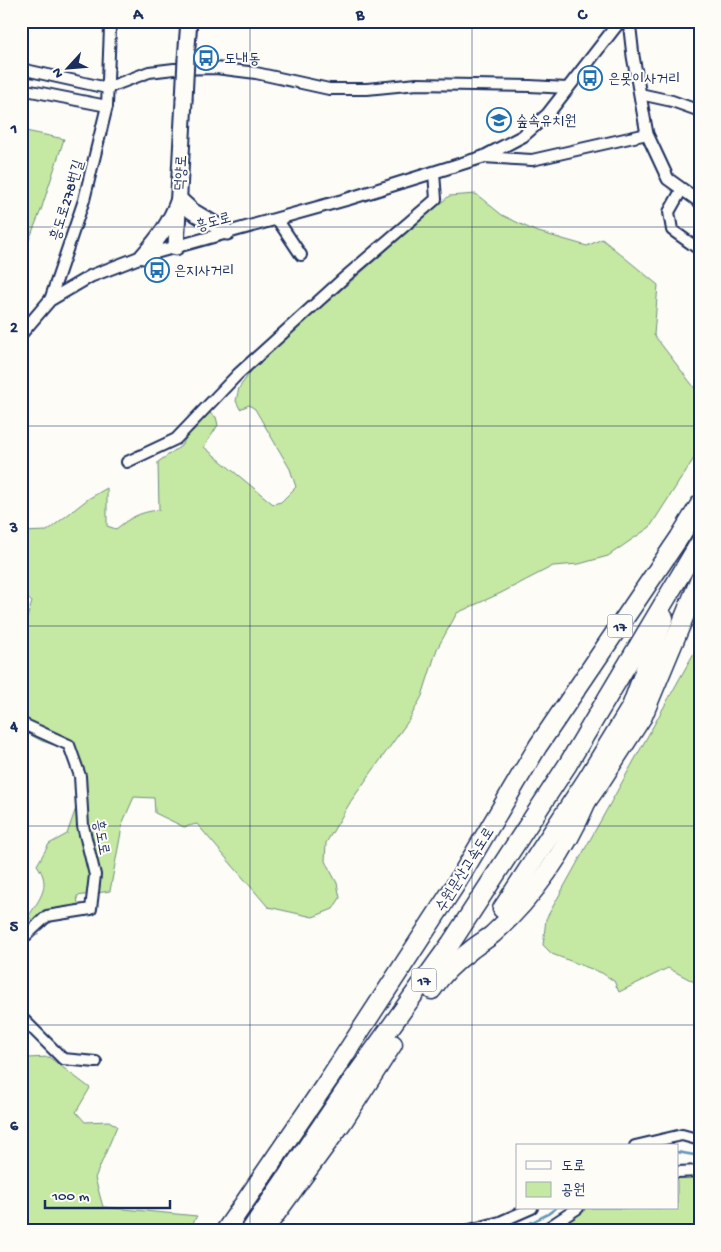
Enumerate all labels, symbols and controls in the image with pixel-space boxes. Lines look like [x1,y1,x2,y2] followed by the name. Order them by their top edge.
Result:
[132,7,144,26] text: A
[355,7,365,26] text: B
[577,7,588,26] text: C
[42,42,92,92] north arrow
[193,45,219,71] bus stop icon: 도내동
[224,51,260,69] place label: 도내동
[49,65,68,80] text: N
[577,65,603,91] bus stop icon: 은못이사거리
[608,71,680,89] place label: 은못이사거리
[486,107,512,133] school or university icon: 숲속유치원
[516,113,576,131] place label: 숲속유치원
[10,121,17,140] text: 1
[172,155,192,192] street label: 덕양로
[47,158,89,243] street label: 흥도로278번길
[194,209,233,237] street label: 흥도로
[144,257,170,283] bus stop icon: 은지사거리
[174,263,234,281] place label: 은지사거리
[10,320,18,339] text: 2
[9,520,18,539] text: 3
[608,614,632,638] road number: 17
[9,719,18,738] text: 4
[88,818,112,857] street label: 흥도로
[432,824,499,916] street label: 수원문산고속도로
[10,919,19,938] text: 5
[412,968,436,992] road number: 17
[10,1118,19,1137] text: 6
[516,1144,678,1210] legend
[561,1158,585,1176] text: 도로
[45,1177,170,1209] scale bar
[561,1182,585,1200] text: 공원
[51,1188,90,1206] text: 100 m

